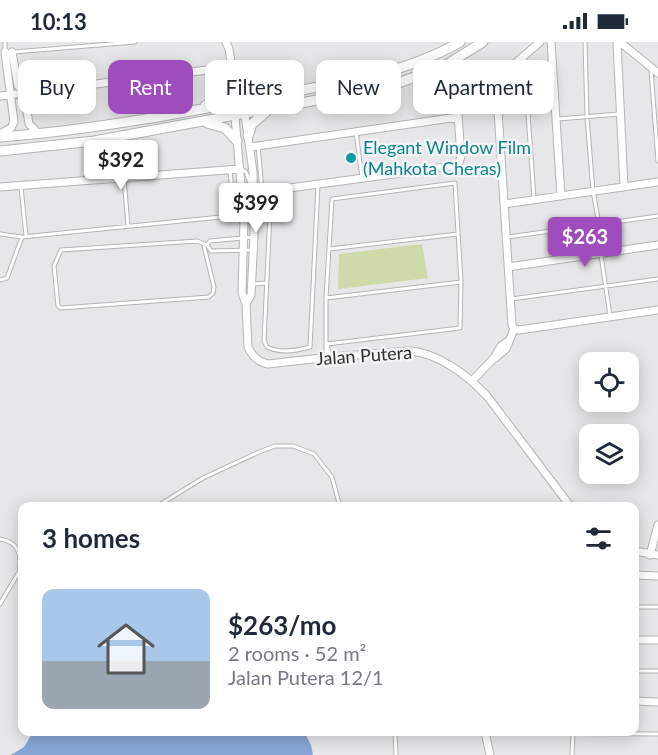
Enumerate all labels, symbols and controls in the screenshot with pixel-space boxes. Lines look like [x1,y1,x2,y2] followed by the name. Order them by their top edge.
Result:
[30,8,87,35] text: 10:13
[18,60,96,114] chip: Buy
[108,60,193,114] chip: Rent
[205,60,304,114] chip: Filters
[316,60,401,114] chip: New
[413,60,554,114] chip: Apartment
[363,136,531,179] place label: Elegant Window Film (Mahkota Cheras)
[85,140,157,191] pin: $392
[98,147,144,171] text: $392
[344,151,358,165] marker: Elegant Window Film (Mahkota Cheras)
[220,183,292,234] pin: $399
[233,190,279,214] text: $399
[549,217,621,268] pin: $263
[562,224,608,248] text: $263
[315,341,413,369] street label: Jalan Putera
[579,352,639,484] map controls
[579,352,639,412] button: locate
[579,424,639,484] button: layers
[42,522,140,554] text: 3 homes
[582,522,615,555] icon: filters
[228,609,336,641] text: $263/mo
[90,613,162,685] icon: home
[228,641,366,665] text: 2 rooms · 52 m²
[228,665,384,689] text: Jalan Putera 12/1

